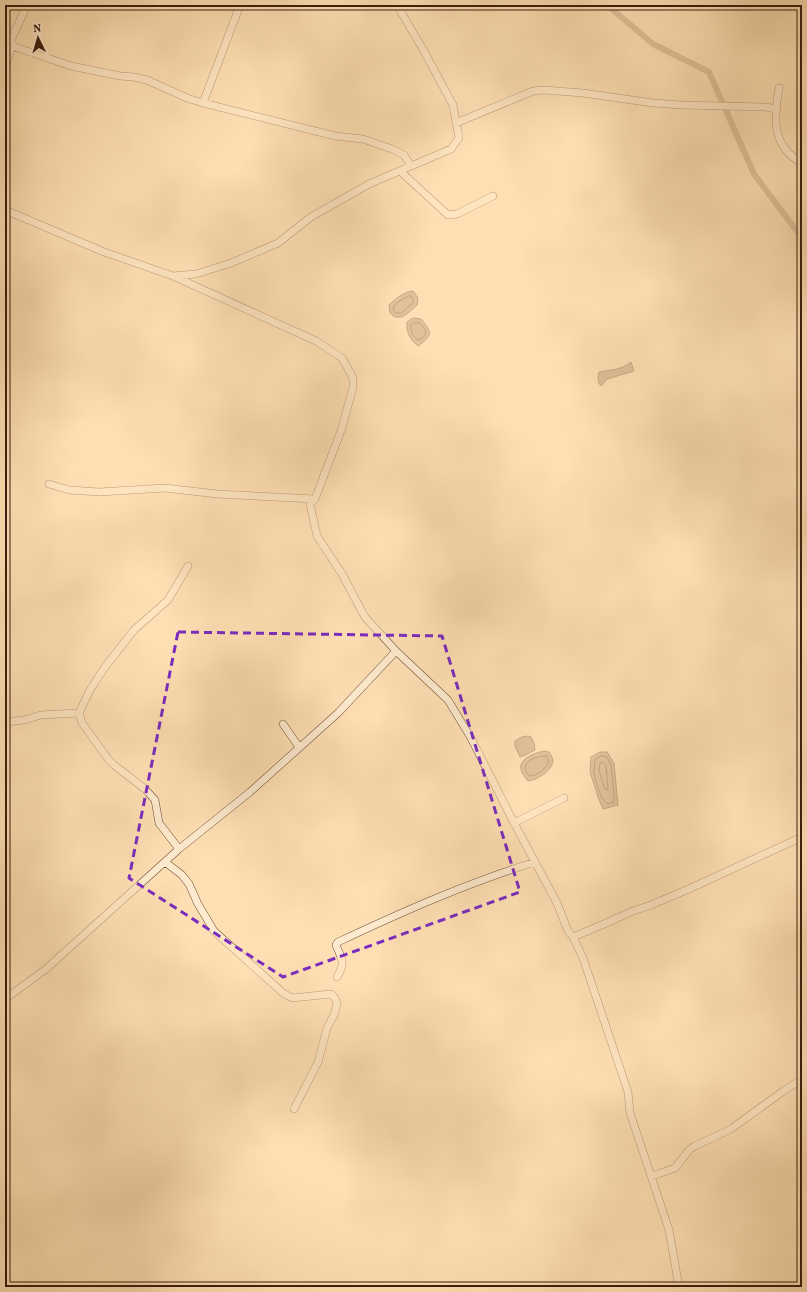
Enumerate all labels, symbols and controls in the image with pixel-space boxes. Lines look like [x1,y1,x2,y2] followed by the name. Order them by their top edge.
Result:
[18,18,58,58] north arrow
[33,22,42,37] text: N

